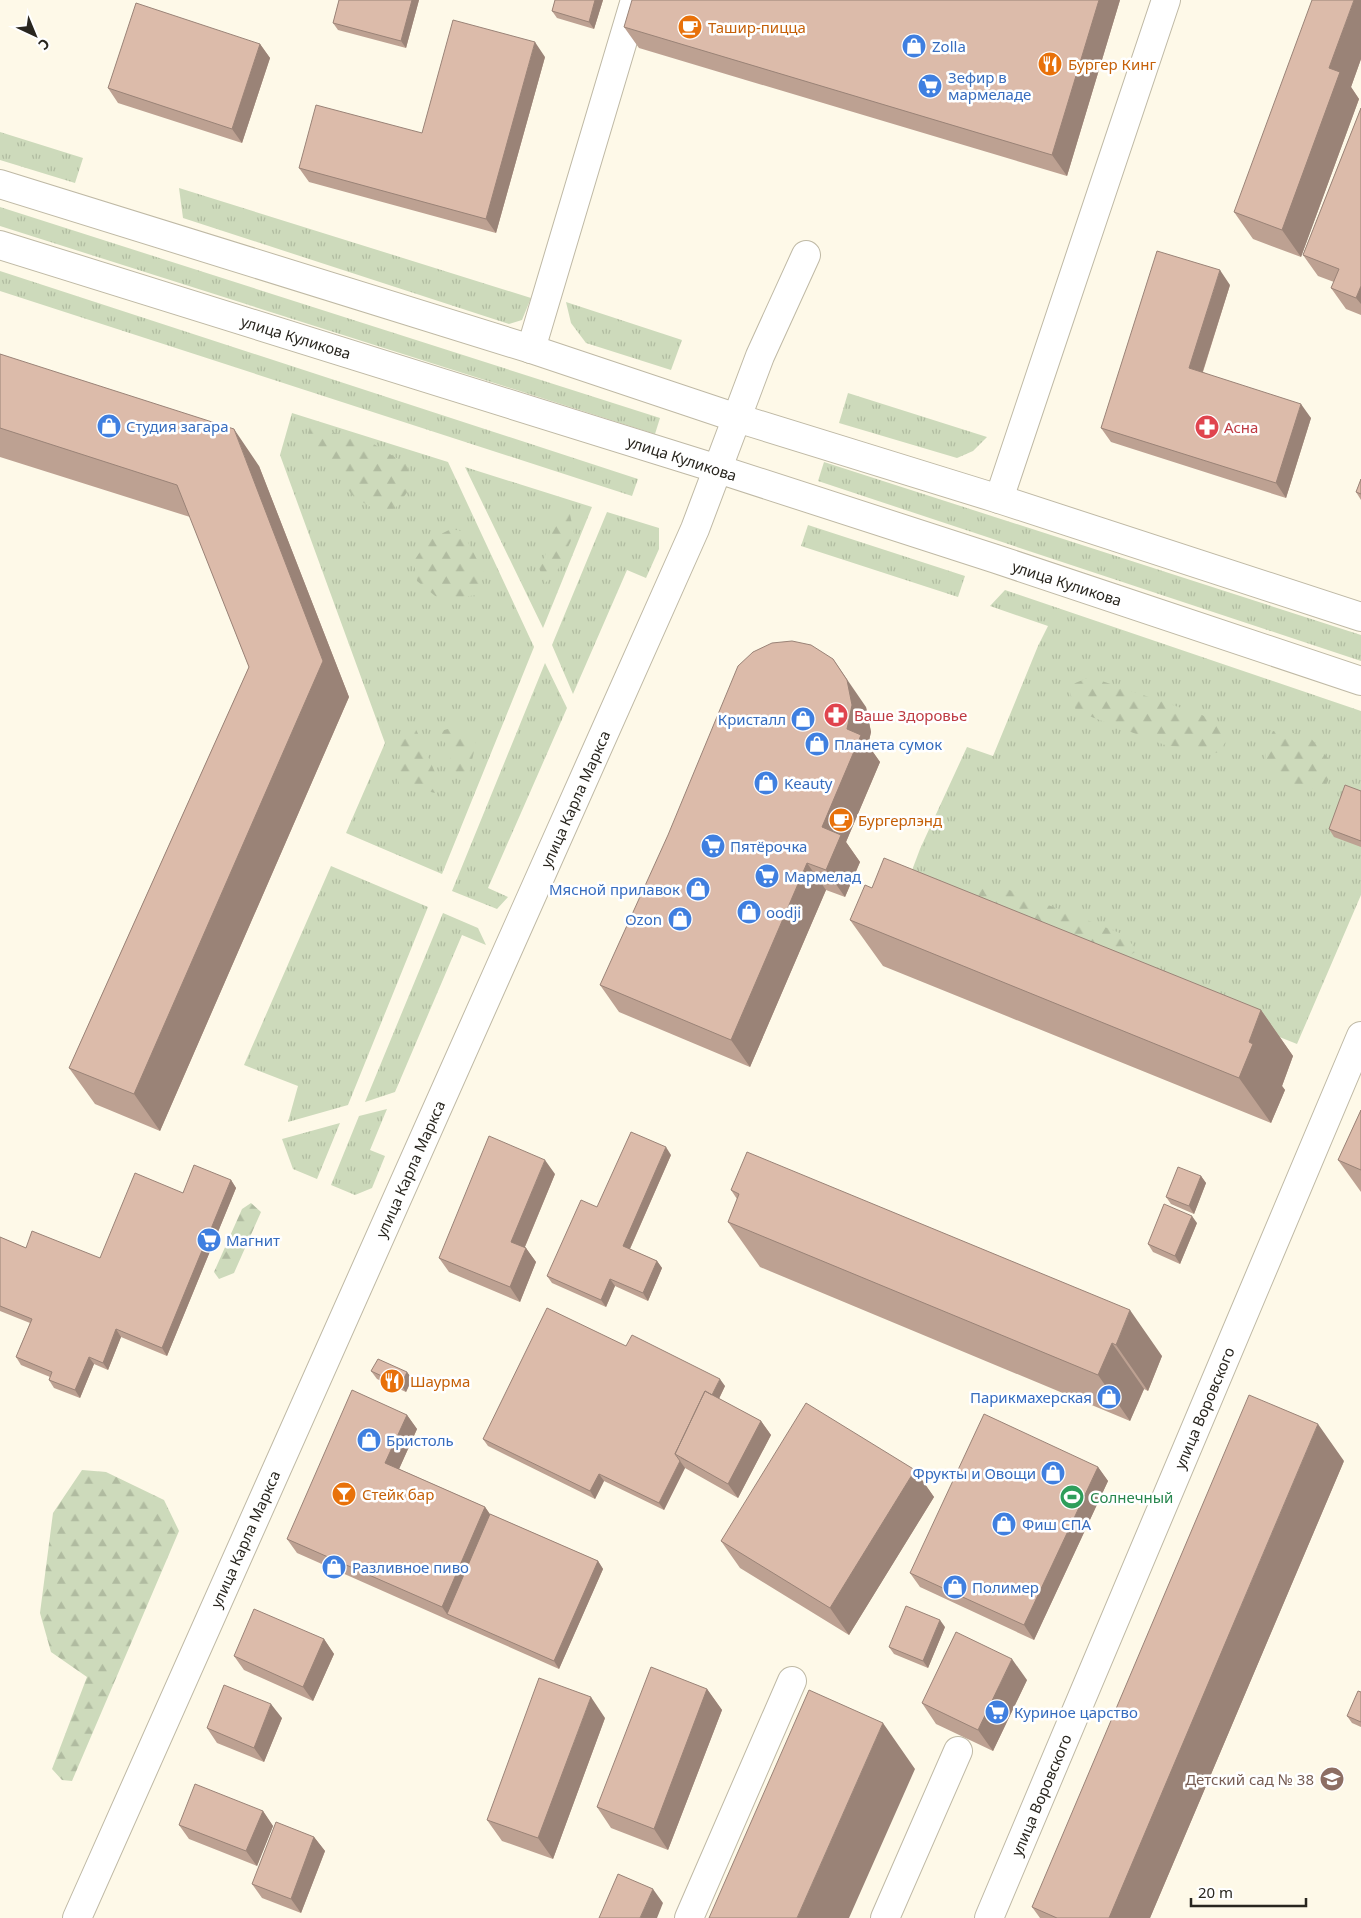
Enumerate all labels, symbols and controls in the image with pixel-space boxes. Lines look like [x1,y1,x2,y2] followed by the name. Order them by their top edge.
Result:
[10,10,60,60] north arrow
[677,14,703,40] cafe icon: Ташир-пицца
[708,17,806,37] place label: Ташир-пицца
[901,33,927,59] shop icon: Zolla
[35,35,54,55] text: С
[932,36,966,56] place label: Zolla
[1037,51,1063,77] restaurant icon: Бургер Кинг
[1068,54,1156,74] place label: Бургер Кинг
[948,67,1031,104] place label: Зефир в мармеладе
[917,73,943,99] supermarket icon: Зефир в мармеладе
[239,311,353,363] street label: улица Куликова
[96,413,122,439] shop icon: Студия загара
[1194,414,1220,440] pharmacy icon: Асна
[126,416,228,436] place label: Студия загара
[1224,417,1258,437] place label: Асна
[625,431,739,485] street label: улица Куликова
[1010,556,1124,610] street label: улица Куликова
[823,702,849,728] pharmacy icon: Ваше Здоровье
[854,705,967,725] place label: Ваше Здоровье
[790,706,816,732] shop icon: Кристалл
[718,709,786,729] place label: Кристалл
[536,727,614,871] street label: улица Карла Маркса
[804,731,830,757] shop icon: Планета сумок
[834,734,942,754] place label: Планета сумок
[753,770,779,796] shop icon: Keauty
[784,773,833,793] place label: Keauty
[828,807,854,833] cafe icon: Бургерлэнд
[858,810,942,830] place label: Бургерлэнд
[700,833,726,859] supermarket icon: Пятёрочка
[730,836,807,856] place label: Пятёрочка
[754,863,780,889] supermarket icon: Мармелад
[784,866,861,886] place label: Мармелад
[685,876,711,902] shop icon: Мясной прилавок
[549,879,680,899] place label: Мясной прилавок
[736,899,762,925] shop icon: oodji
[766,902,801,922] place label: oodji
[667,906,693,932] shop icon: Ozon
[625,909,662,929] place label: Ozon
[371,1097,449,1241] street label: улица Карла Маркса
[196,1227,222,1253] supermarket icon: Магнит
[226,1230,280,1250] place label: Магнит
[1169,1344,1239,1472] street label: улица Воровского
[379,1368,405,1394] restaurant icon: Шаурма
[410,1371,470,1391] place label: Шаурма
[1096,1384,1122,1410] shop icon: Парикмахерская
[970,1387,1092,1407] place label: Парикмахерская
[356,1427,382,1453] shop icon: Бристоль
[386,1430,454,1450] place label: Бристоль
[1040,1460,1066,1486] shop icon: Фрукты и Овощи
[912,1463,1036,1483] place label: Фрукты и Овощи
[206,1467,284,1611] street label: улица Карла Маркса
[331,1481,357,1507] bar icon: Стейк бар
[362,1484,434,1504] place label: Стейк бар
[1059,1484,1085,1510] sports icon: Солнечный
[1090,1487,1173,1507] place label: Солнечный
[991,1511,1017,1537] shop icon: Фиш СПА
[1022,1514,1091,1534] place label: Фиш СПА
[321,1554,347,1580] shop icon: Разливное пиво
[352,1557,469,1577] place label: Разливное пиво
[942,1574,968,1600] shop icon: Полимер
[972,1577,1039,1597] place label: Полимер
[984,1699,1010,1725] supermarket icon: Куриное царство
[1014,1702,1138,1722] place label: Куриное царство
[1006,1731,1076,1859] street label: улица Воровского
[1319,1766,1345,1792] school or university icon: Детский сад № 38
[1185,1769,1314,1789] place label: Детский сад № 38
[1191,1876,1306,1908] scale bar
[1198,1882,1233,1902] text: 20 m

